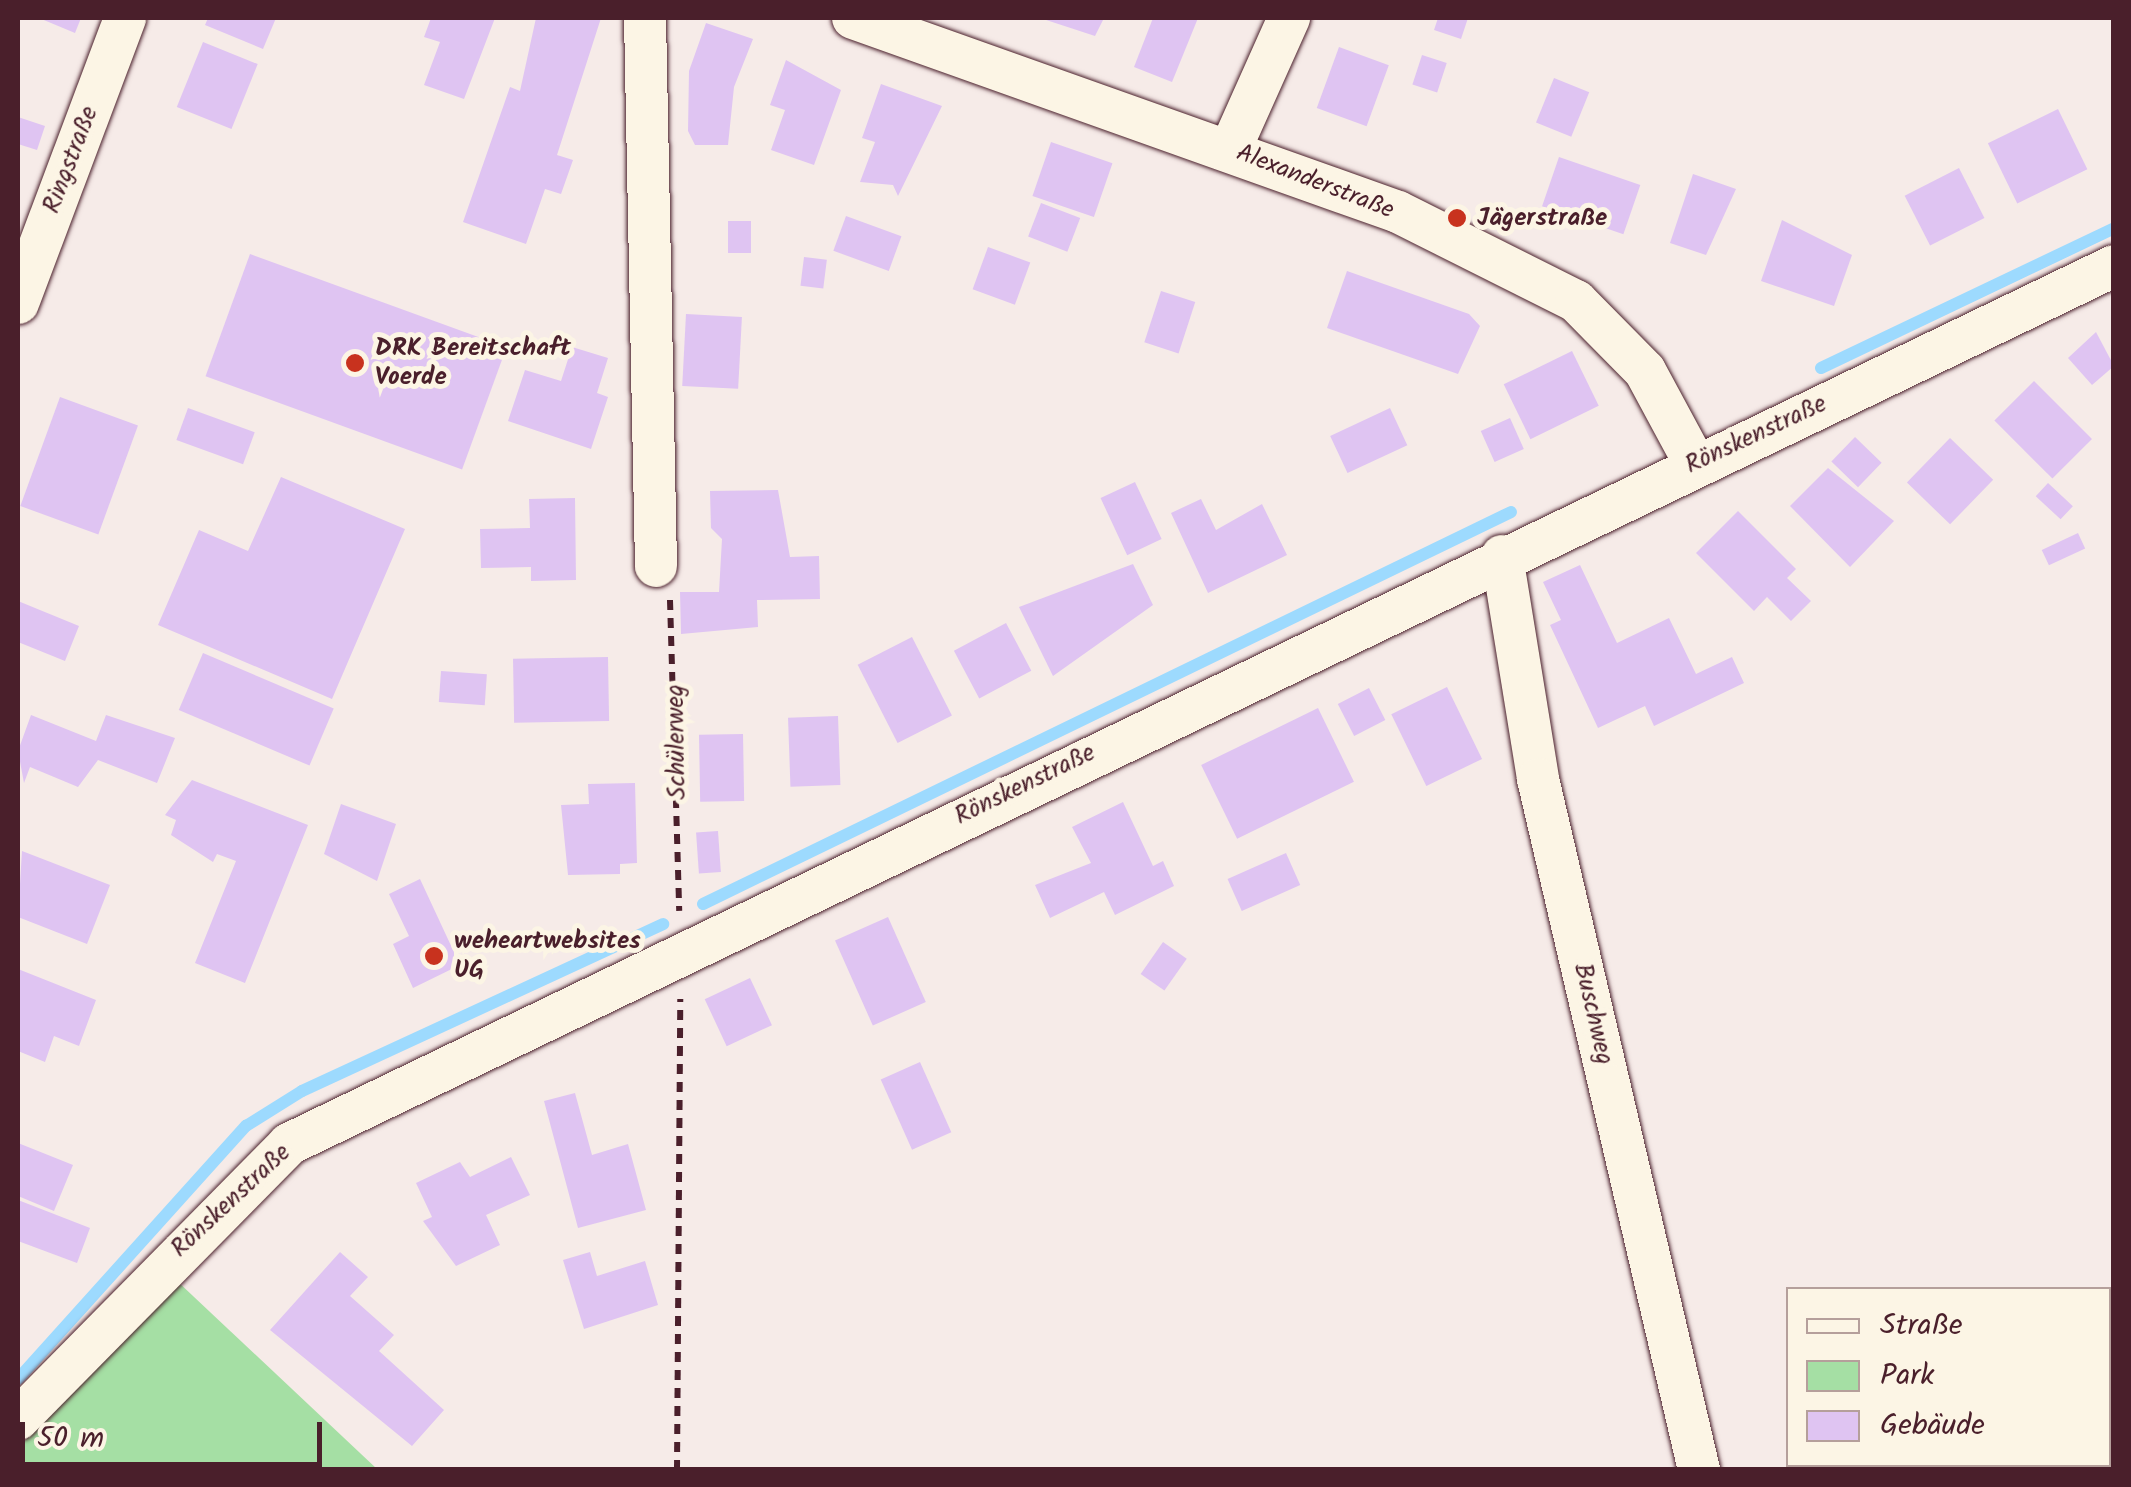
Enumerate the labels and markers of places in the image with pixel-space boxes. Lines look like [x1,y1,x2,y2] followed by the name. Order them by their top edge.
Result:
[1477,203,1607,233] place label: Jägerstraße
[1446,207,1468,229] marker: Jägerstraße
[375,334,571,393] place label: DRK Bereitschaft Voerde
[344,352,366,374] marker: DRK Bereitschaft Voerde
[454,927,641,986] place label: weheartwebsites UG
[423,945,445,967] marker: weheartwebsites UG

